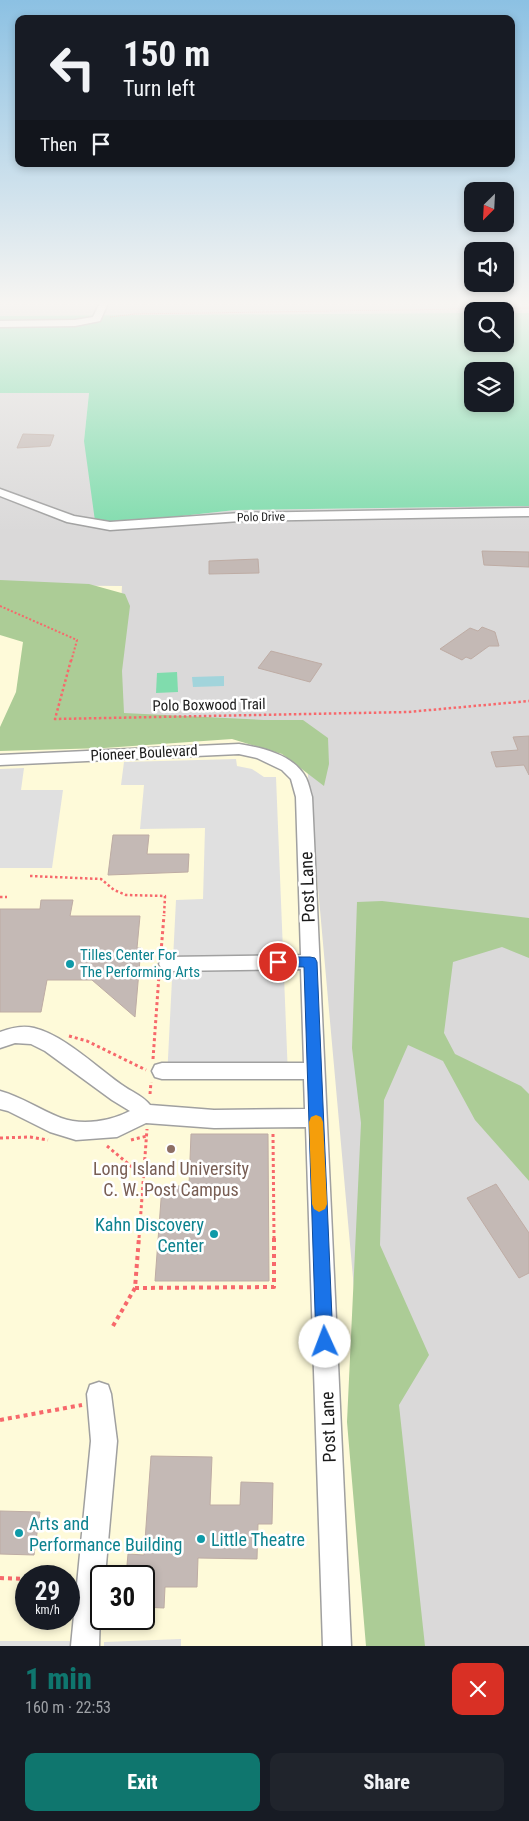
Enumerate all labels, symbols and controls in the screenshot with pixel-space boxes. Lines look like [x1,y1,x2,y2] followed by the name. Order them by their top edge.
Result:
[123,34,210,75] text: 150 m
[40,35,105,100] icon: left
[123,76,195,101] text: Turn left
[87,130,115,158] icon: arrive
[40,133,77,156] text: Then
[464,182,514,232] north arrow
[464,182,514,412] map controls
[464,242,514,292] button: sound
[464,302,514,352] button: search
[464,362,514,412] button: layers
[237,510,286,524] street label: Polo Drive
[152,695,266,715] street label: Polo Boxwood Trail
[90,741,198,765] street label: Pioneer Boulevard
[295,851,319,923] street label: Post Lane
[257,941,299,983] pin
[80,946,200,981] place label: Tilles Center For The Performing Arts
[264,948,292,976] icon: arrive
[64,958,76,970] marker: Tilles Center For The Performing Arts
[165,1143,177,1155] marker: Long Island University C. W. Post Campus
[93,1158,250,1200] place label: Long Island University C. W. Post Campus
[95,1214,205,1256] place label: Kahn Discovery Center
[208,1228,220,1240] marker: Kahn Discovery Center
[298,1315,350,1367] position arrow
[316,1391,340,1463] street label: Post Lane
[29,1513,182,1555] place label: Arts and Performance Building
[13,1527,25,1539] marker: Arts and Performance Building
[211,1529,305,1550] place label: Little Theatre
[195,1533,207,1545] marker: Little Theatre
[90,1565,155,1630] speed limit sign: 30
[35,1577,60,1606] text: 29
[35,1603,60,1617] text: km/h
[25,1661,92,1696] text: 1 min
[452,1663,504,1715] button: close
[25,1698,111,1717] text: 160 m · 22:53
[25,1753,260,1811] button: Exit
[270,1753,504,1811] button: Share

